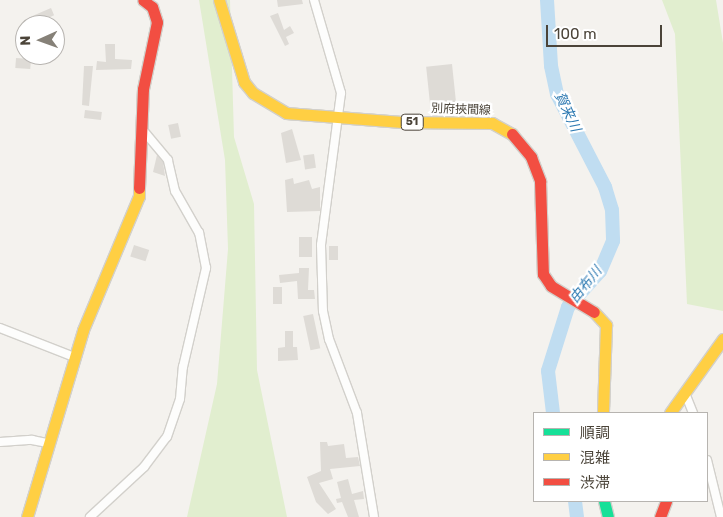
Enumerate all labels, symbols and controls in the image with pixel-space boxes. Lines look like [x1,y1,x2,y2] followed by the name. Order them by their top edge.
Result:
[15,15,65,65] north arrow
[548,15,664,47] scale bar
[554,25,596,43] text: 100 m
[17,35,34,46] text: N
[551,89,583,135] water label: 賀来川
[431,102,491,118] street label: 別府挾間線
[401,114,423,130] road number: 51
[566,263,606,307] water label: 由布川
[533,412,708,502] legend
[580,424,610,442] text: 順調
[580,449,610,467] text: 混雑
[580,474,610,492] text: 渋滞

